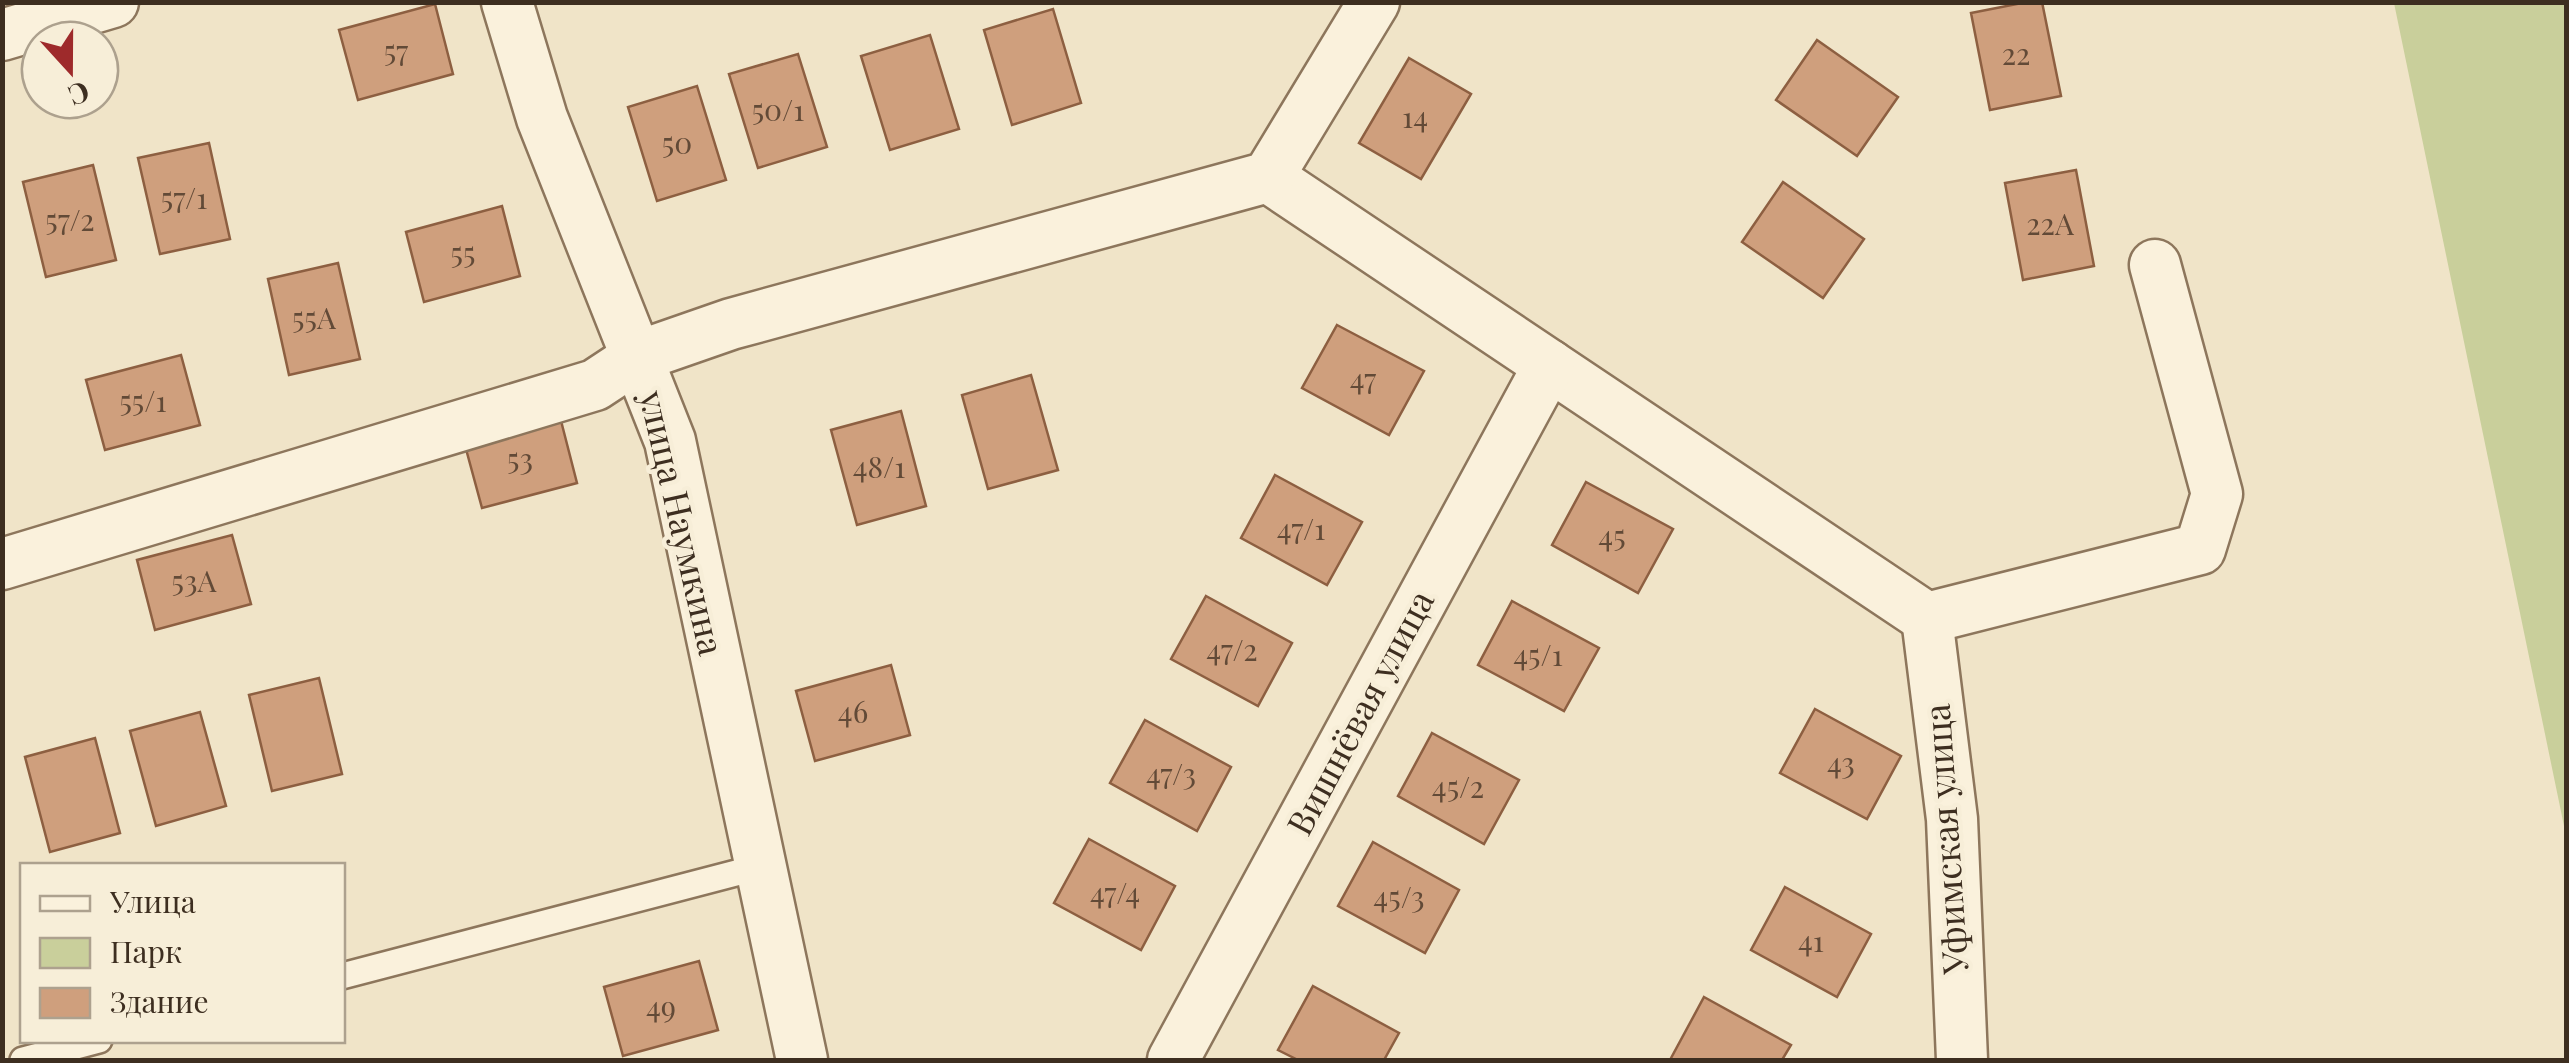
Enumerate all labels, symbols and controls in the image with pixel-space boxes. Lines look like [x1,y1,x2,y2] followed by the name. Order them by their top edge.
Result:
[20,20,120,120] north arrow
[384,30,408,70] house number: 57
[2002,33,2030,73] house number: 22
[64,74,95,116] text: С
[752,89,804,129] house number: 50/1
[1402,96,1428,136] house number: 14
[662,122,692,162] house number: 50
[161,177,207,217] house number: 57/1
[45,199,95,239] house number: 57/2
[2026,203,2075,243] house number: 22А
[451,232,475,272] house number: 55
[292,297,337,337] house number: 55А
[1350,358,1376,398] house number: 47
[119,380,167,420] house number: 55/1
[630,385,737,660] street label: улица Наумкина
[507,438,533,478] house number: 53
[853,446,905,486] house number: 48/1
[1277,508,1325,548] house number: 47/1
[1598,515,1626,555] house number: 45
[172,560,218,600] house number: 53А
[1274,581,1443,842] street label: Вишнёвая улица
[1206,629,1258,669] house number: 47/2
[1513,634,1563,674] house number: 45/1
[838,691,868,731] house number: 46
[1912,702,1977,977] street label: Уфимская улица
[1827,742,1855,782] house number: 43
[1146,753,1196,793] house number: 47/3
[1432,766,1484,806] house number: 45/2
[20,863,345,1043] legend
[1090,872,1140,912] house number: 47/4
[1373,876,1425,916] house number: 45/3
[109,881,196,921] text: Улица
[1798,920,1824,960] house number: 41
[110,931,182,971] text: Парк
[110,981,209,1021] text: Здание
[646,986,676,1026] house number: 49

